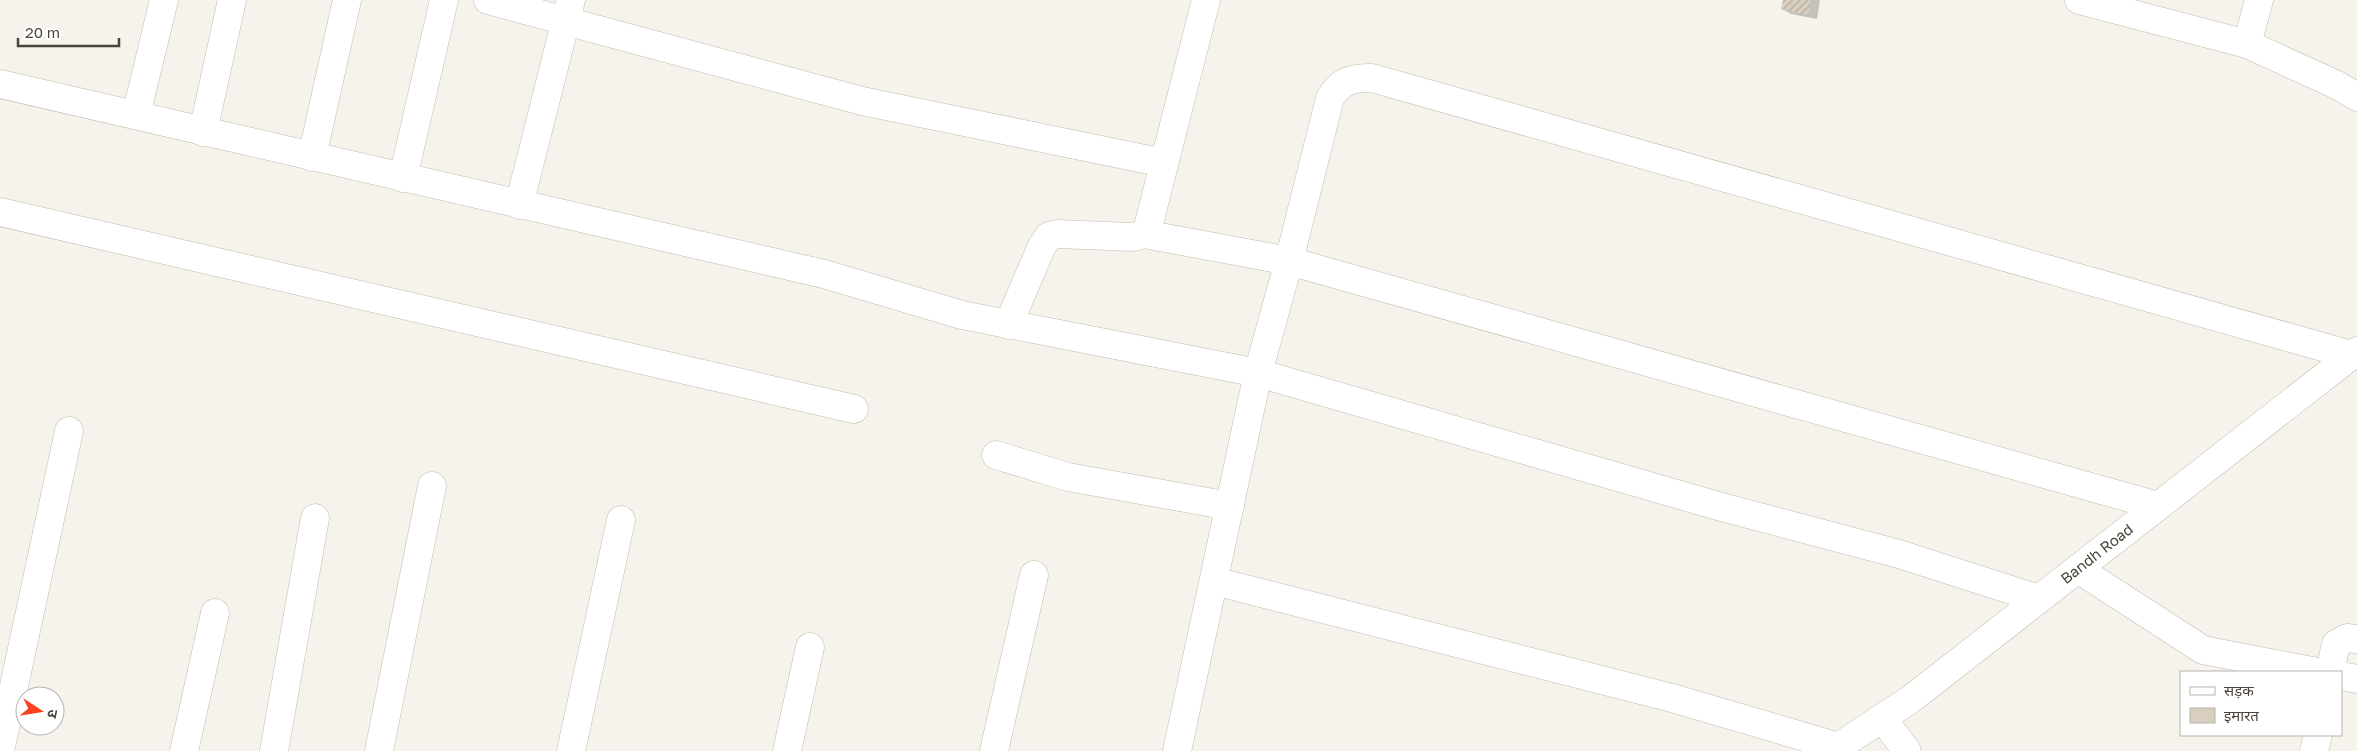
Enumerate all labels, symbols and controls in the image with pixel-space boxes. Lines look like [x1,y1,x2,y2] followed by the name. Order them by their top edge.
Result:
[18,15,119,47] scale bar
[25,23,60,41] text: 20 m
[2057,519,2136,587] street label: Bandh Road
[2180,671,2342,736] legend
[2224,681,2254,699] text: सड़क
[15,686,65,736] north arrow
[2224,706,2259,724] text: इमारत
[44,708,62,720] text: उ

